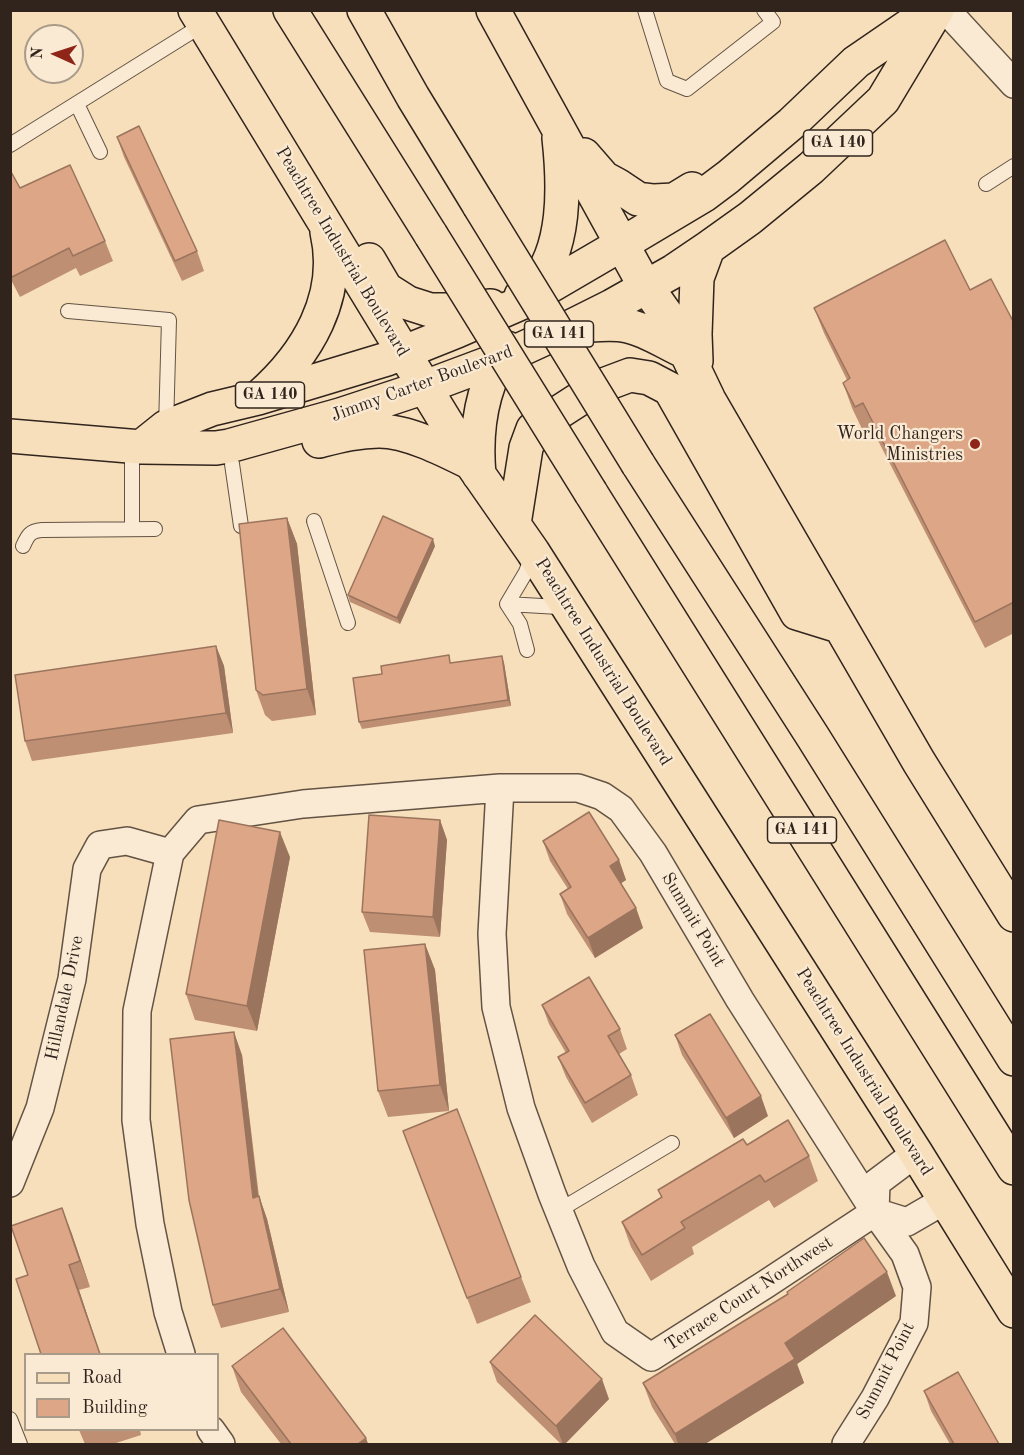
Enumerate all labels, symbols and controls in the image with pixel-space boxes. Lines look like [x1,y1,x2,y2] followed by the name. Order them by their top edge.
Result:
[24,24,84,84] north arrow
[30,47,46,60] text: N
[804,130,872,156] road number: GA 140
[271,143,413,361] street label: Peachtree Industrial Boulevard
[524,321,594,347] road number: GA 141
[328,341,516,427] street label: Jimmy Carter Boulevard
[236,382,304,408] road number: GA 140
[836,423,963,466] place label: World Changers Ministries
[968,437,982,451] marker: World Changers Ministries
[530,554,676,770] street label: Peachtree Industrial Boulevard
[768,817,836,843] road number: GA 141
[656,869,730,971] street label: Summit Point
[41,934,89,1062] street label: Hillandale Drive
[791,964,937,1180] street label: Peachtree Industrial Boulevard
[661,1232,837,1356] street label: Terrace Court Northwest
[852,1319,920,1423] street label: Summit Point
[24,1353,219,1431] legend
[82,1369,122,1387] text: Road
[82,1399,147,1417] text: Building

